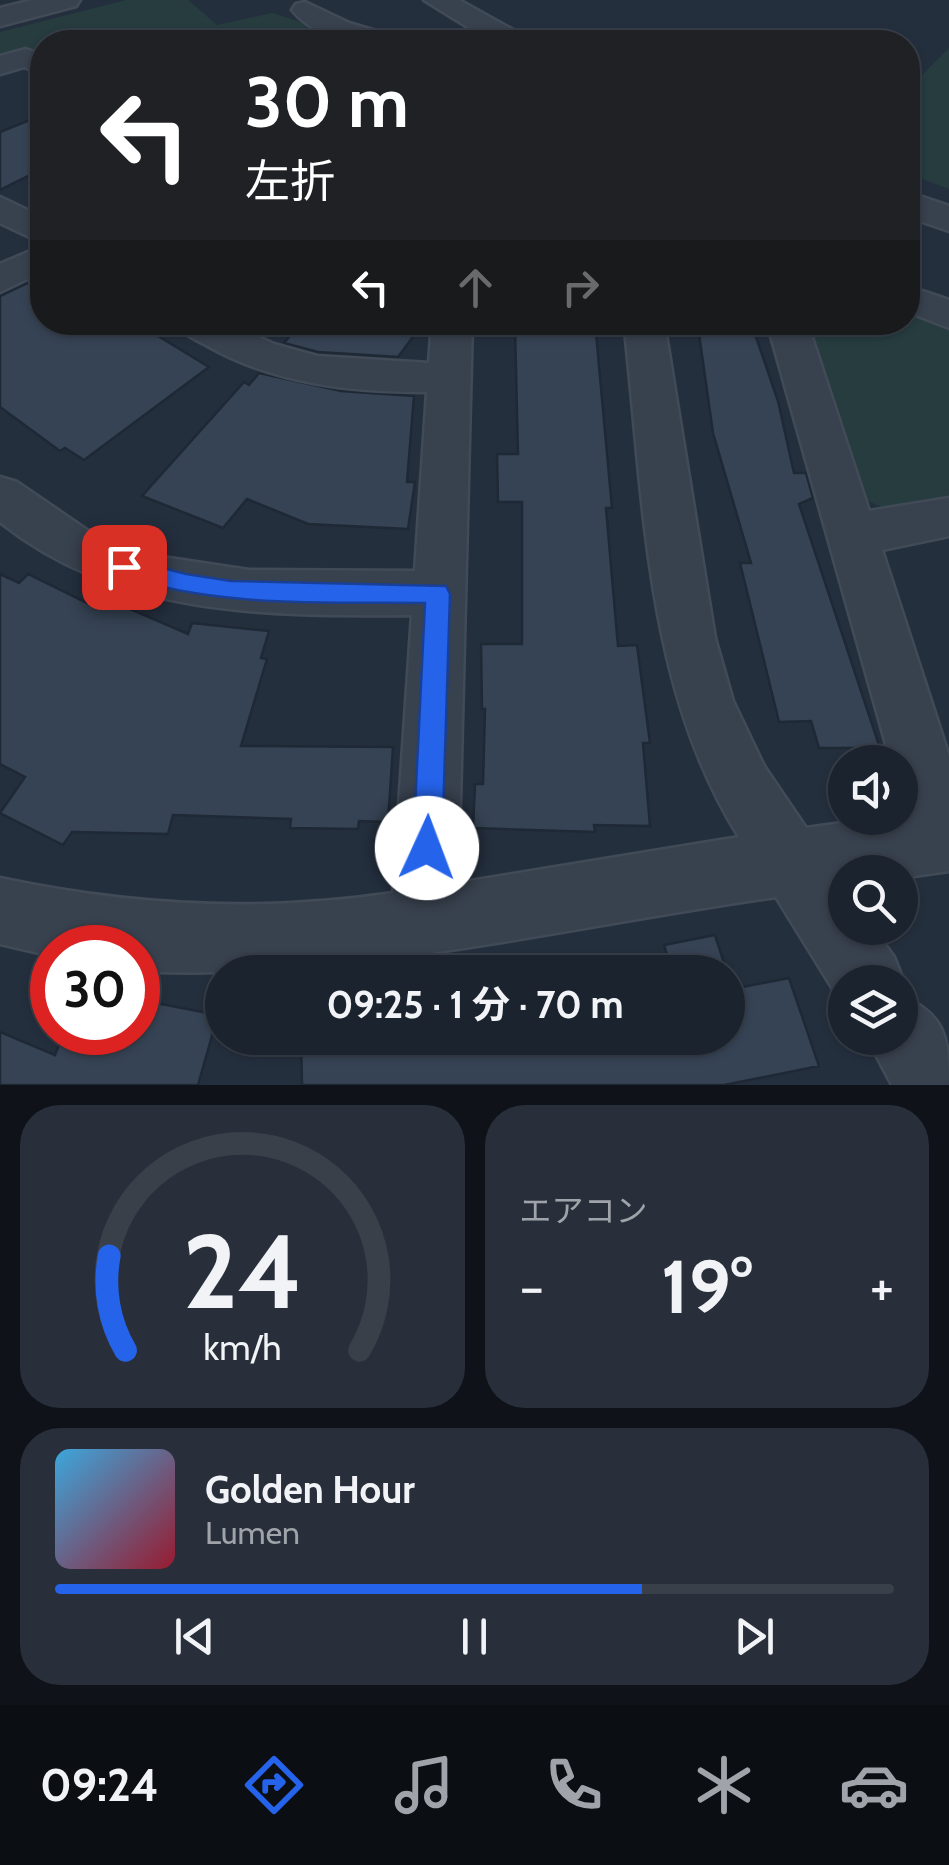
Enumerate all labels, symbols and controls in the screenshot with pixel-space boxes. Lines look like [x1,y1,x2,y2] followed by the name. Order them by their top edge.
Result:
[245,59,409,145] text: 30 m
[80,70,210,200] icon: left
[245,154,335,208] text: 左折
[343,260,398,315] icon: left
[448,260,503,315] icon: ahead
[553,260,608,315] icon: right
[82,525,167,610] pin
[97,540,152,595] icon: arrive
[828,745,918,1055] map controls
[828,745,918,835] button: sound
[375,796,479,900] position arrow
[828,855,918,945] button: search
[30,925,160,1055] speed limit sign: 30
[828,965,918,1055] button: layers
[327,981,623,1028] text: 09:25 · 1 分 · 70 m
[520,1191,648,1230] text: エアコン
[182,1208,302,1334] text: 24
[661,1241,753,1332] text: 19°
[520,1253,544,1320] text: −
[870,1253,894,1320] text: +
[203,1326,281,1369] text: km/h
[205,1466,415,1513] text: Golden Hour
[205,1513,300,1552] text: Lumen
[167,1609,222,1664] icon: previous
[447,1609,502,1664] icon: pause
[727,1609,782,1664] icon: next
[239,1750,309,1820] icon: directions
[389,1750,459,1820] icon: music
[539,1750,609,1820] icon: phone
[689,1750,759,1820] icon: climate
[839,1750,909,1820] icon: car
[40,1758,159,1812] text: 09:24

